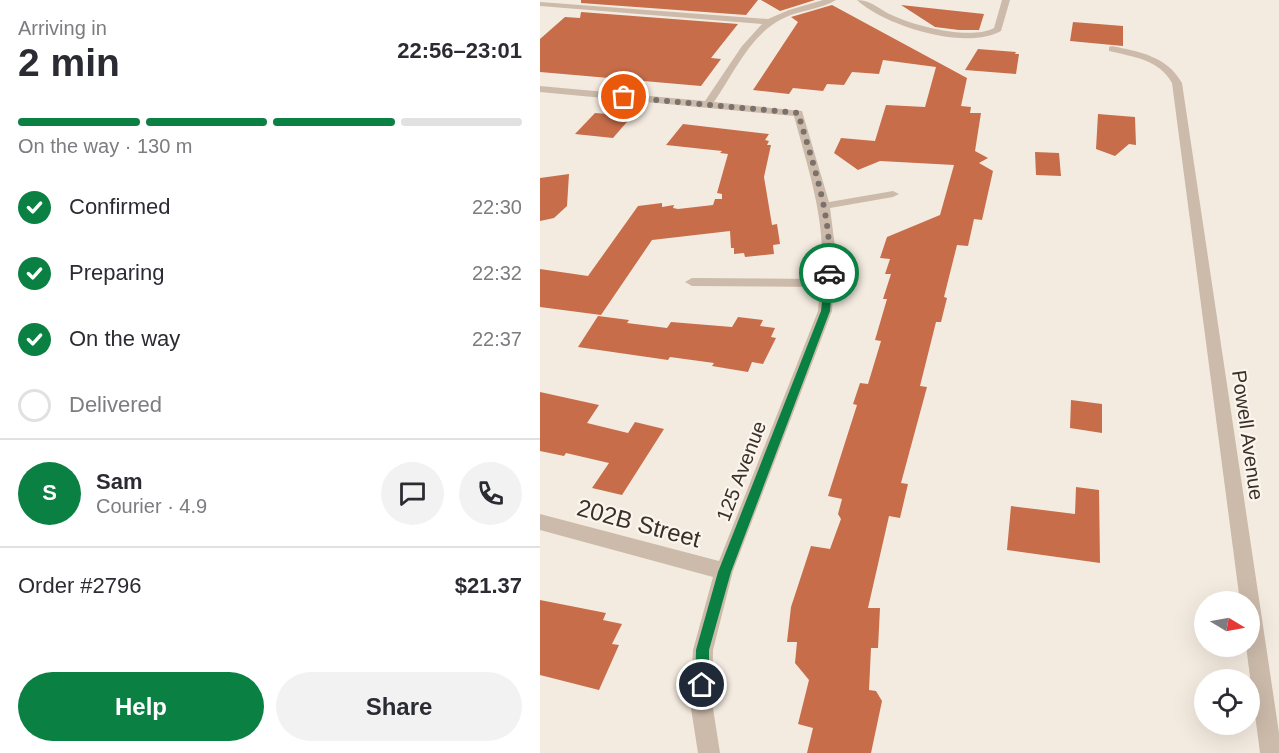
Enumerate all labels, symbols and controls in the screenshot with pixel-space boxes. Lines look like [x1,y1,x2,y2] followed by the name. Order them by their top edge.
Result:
[18,17,107,39] text: Arriving in
[397,38,522,63] text: 22:56–23:01
[18,41,120,84] text: 2 min
[598,71,649,122] pin
[607,80,640,113] icon: bag
[18,135,193,157] text: On the way · 130 m
[18,191,51,224] icon: check
[69,194,170,219] text: Confirmed
[472,196,522,218] text: 22:30
[799,243,859,303] courier
[18,257,51,290] icon: check
[813,257,846,290] icon: car
[69,260,164,285] text: Preparing
[472,262,522,284] text: 22:32
[18,323,51,356] icon: check
[69,326,180,351] text: On the way
[472,328,522,350] text: 22:37
[1228,369,1268,501] street label: Powell Avenue
[69,392,162,417] text: Delivered
[712,418,770,524] street label: 125 Avenue
[381,462,444,525] button: chat
[459,462,522,525] button: phone
[96,469,142,494] text: Sam
[42,480,57,505] text: S
[574,494,704,553] street label: 202B Street
[96,495,207,517] text: Courier · 4.9
[18,573,142,598] text: Order #2796
[455,573,522,598] text: $21.37
[1194,591,1260,657] north arrow
[1194,591,1260,735] map controls
[676,659,727,710] pin
[685,668,718,701] icon: home
[1194,669,1260,735] button: locate
[18,672,264,741] button: Help
[276,672,522,741] button: Share

